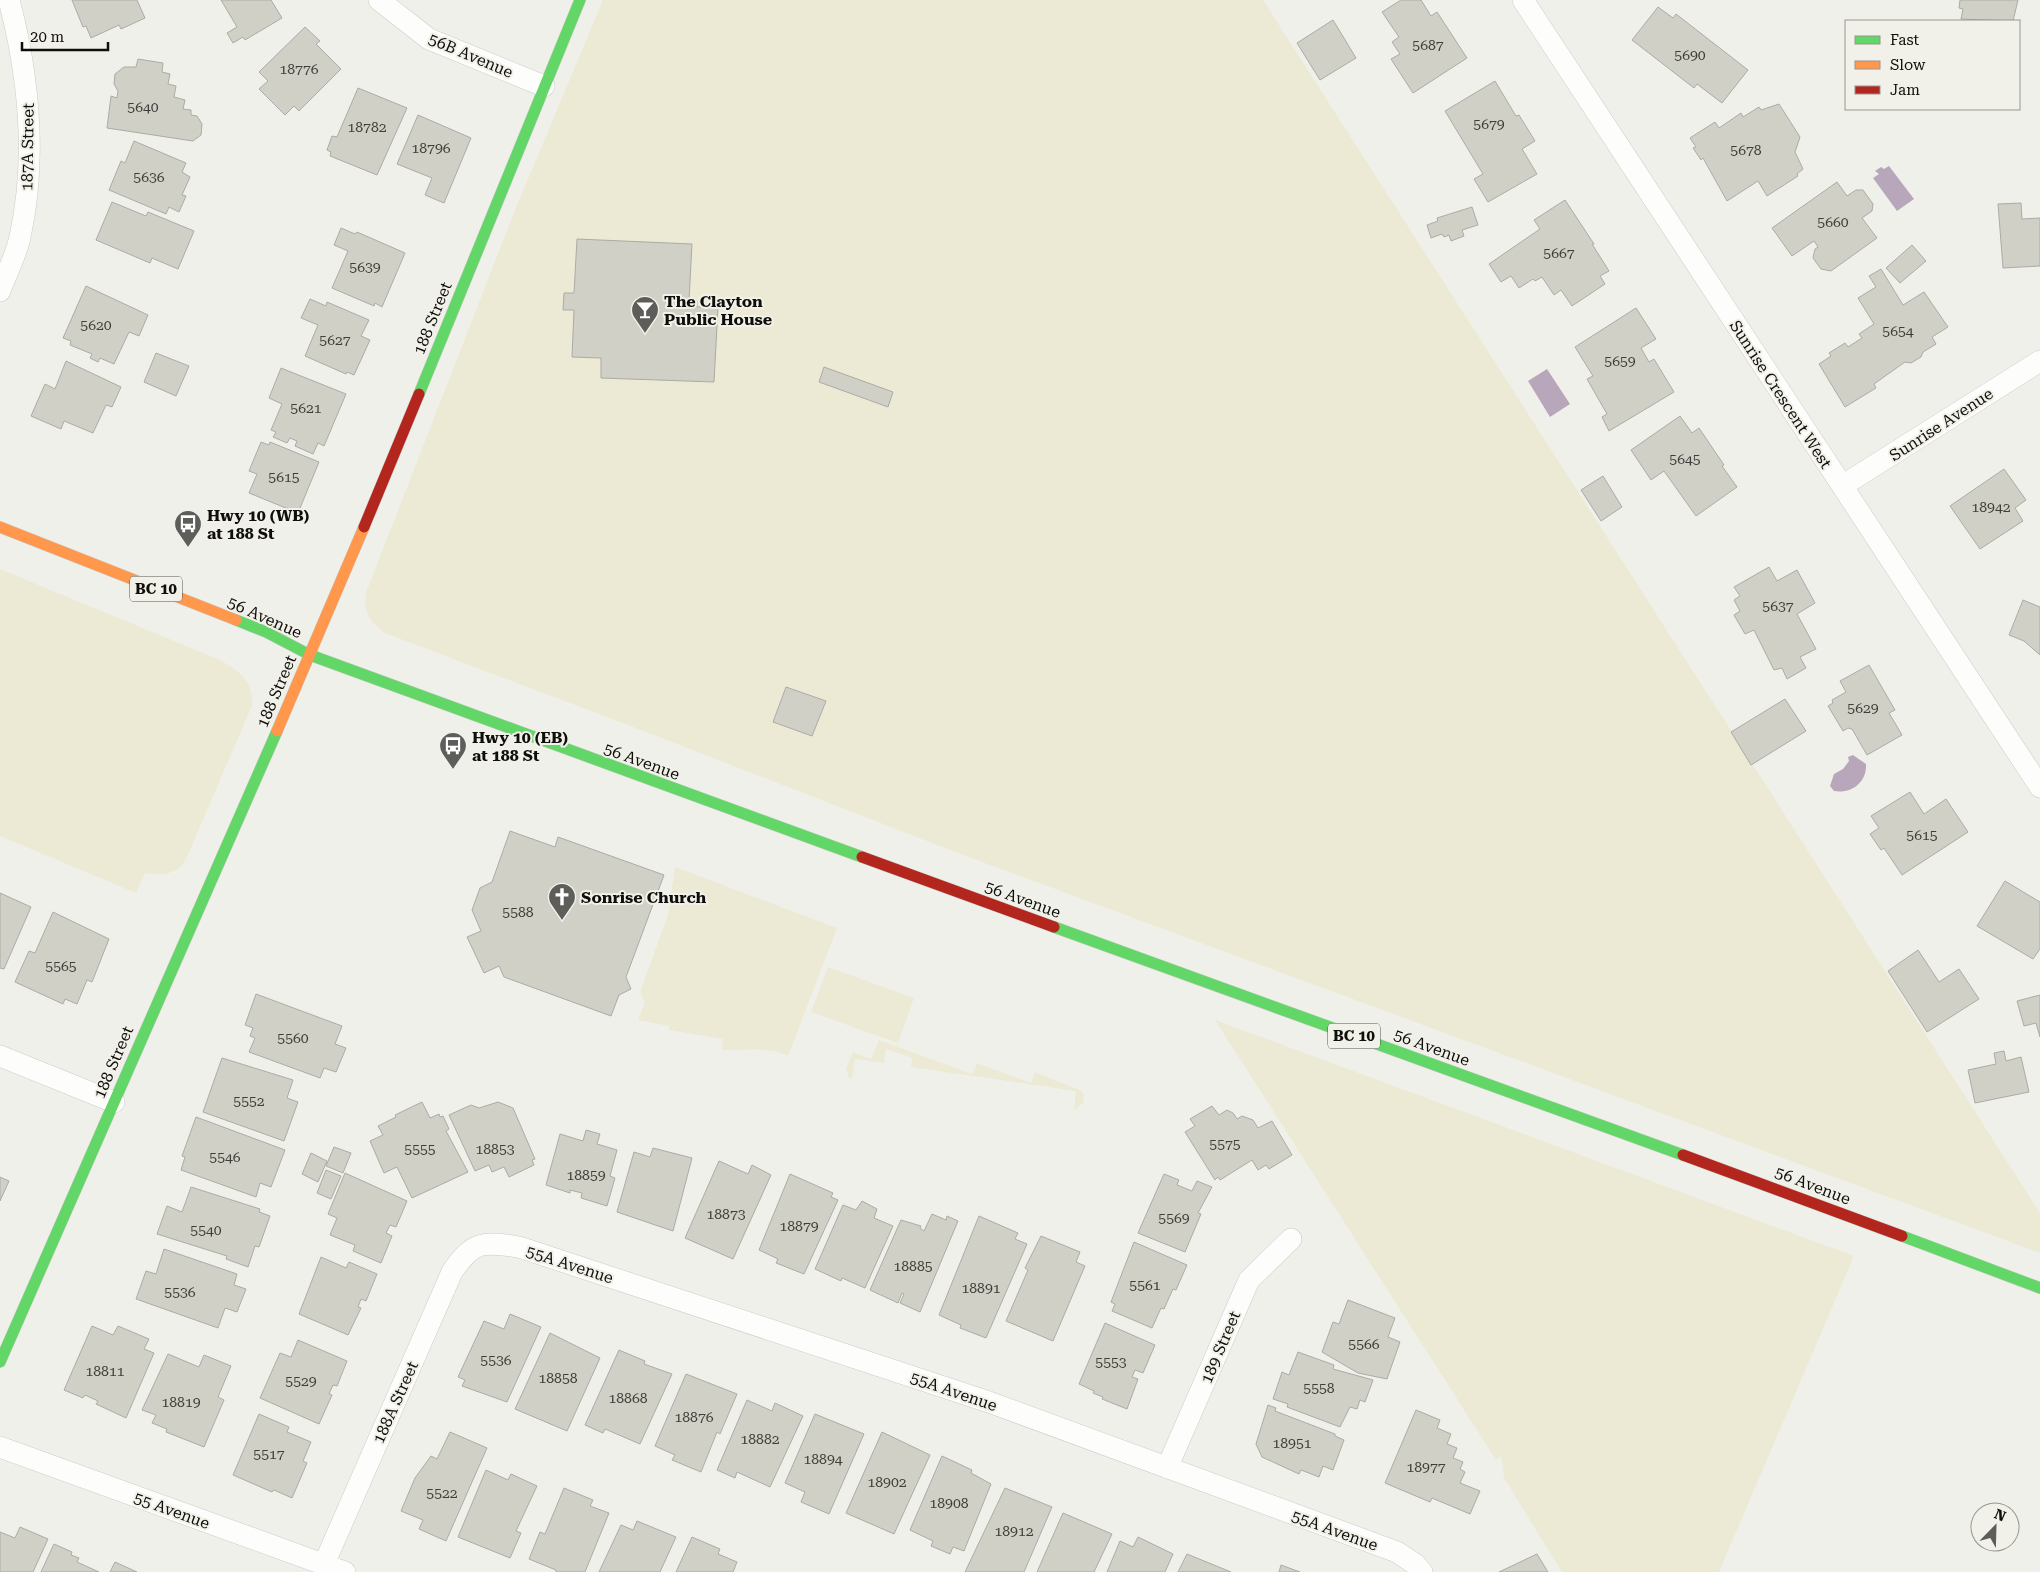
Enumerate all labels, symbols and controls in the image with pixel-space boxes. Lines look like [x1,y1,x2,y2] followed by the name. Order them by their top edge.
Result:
[22,20,109,52] scale bar
[1845,20,2020,110] legend
[30,28,65,46] text: 20 m
[426,29,516,82] street label: 56B Avenue
[1890,31,1920,49] text: Fast
[1412,37,1444,53] house number: 5687
[1674,47,1706,63] house number: 5690
[1890,56,1926,74] text: Slow
[279,61,319,77] house number: 18776
[1890,81,1920,99] text: Jam
[127,99,159,115] house number: 5640
[17,103,38,191] street label: 187A Street
[1473,116,1505,132] house number: 5679
[347,119,387,135] house number: 18782
[411,140,451,156] house number: 18796
[1730,142,1762,158] house number: 5678
[133,169,165,185] house number: 5636
[1817,214,1849,230] house number: 5660
[1543,245,1575,261] house number: 5667
[349,259,381,275] house number: 5639
[409,279,456,357] street label: 188 Street
[664,292,772,329] place label: The Clayton Public House
[630,295,660,334] bar icon: The Clayton Public House
[80,317,112,333] house number: 5620
[1726,317,1836,472] street label: Sunrise Crescent West
[1882,323,1914,339] house number: 5654
[319,332,351,348] house number: 5627
[1604,353,1636,369] house number: 5659
[1886,384,1997,465] street label: Sunrise Avenue
[290,400,322,416] house number: 5621
[1669,451,1701,467] house number: 5645
[268,469,300,485] house number: 5615
[1971,499,2011,515] house number: 18942
[207,506,309,543] place label: Hwy 10 (WB) at 188 St
[173,509,203,548] bus stop icon: Hwy 10 (WB) at 188 St
[130,576,182,602] road number: BC 10
[225,593,305,642] street label: 56 Avenue
[1762,598,1794,614] house number: 5637
[253,652,300,730] street label: 188 Street
[1847,700,1879,716] house number: 5629
[472,728,568,765] place label: Hwy 10 (EB) at 188 St
[438,731,468,770] bus stop icon: Hwy 10 (EB) at 188 St
[601,739,683,784] street label: 56 Avenue
[1906,827,1938,843] house number: 5615
[982,877,1064,922] street label: 56 Avenue
[547,882,577,921] church icon: Sonrise Church
[581,888,707,907] place label: Sonrise Church
[502,904,534,920] house number: 5588
[45,958,77,974] house number: 5565
[90,1023,137,1101] street label: 188 Street
[1328,1024,1380,1048] road number: BC 10
[1391,1025,1473,1070] street label: 56 Avenue
[277,1030,309,1046] house number: 5560
[233,1093,265,1109] house number: 5552
[1209,1136,1241,1152] house number: 5575
[404,1141,436,1157] house number: 5555
[475,1141,515,1157] house number: 18853
[209,1149,241,1165] house number: 5546
[1772,1162,1853,1209] street label: 56 Avenue
[566,1167,606,1183] house number: 18859
[706,1206,746,1222] house number: 18873
[1158,1210,1190,1226] house number: 5569
[779,1218,819,1234] house number: 18879
[190,1222,222,1238] house number: 5540
[524,1241,616,1288] street label: 55A Avenue
[893,1258,933,1274] house number: 18885
[1129,1277,1161,1293] house number: 5561
[961,1280,1001,1296] house number: 18891
[164,1284,196,1300] house number: 5536
[1197,1308,1244,1386] street label: 189 Street
[1348,1336,1380,1352] house number: 5566
[480,1352,512,1368] house number: 5536
[1095,1354,1127,1370] house number: 5553
[369,1358,422,1446] street label: 188A Street
[85,1363,125,1379] house number: 18811
[908,1368,1000,1415] street label: 55A Avenue
[538,1370,578,1386] house number: 18858
[285,1373,317,1389] house number: 5529
[1303,1380,1335,1396] house number: 5558
[608,1390,648,1406] house number: 18868
[161,1394,201,1410] house number: 18819
[674,1409,714,1425] house number: 18876
[740,1431,780,1447] house number: 18882
[1272,1435,1312,1451] house number: 18951
[253,1446,285,1462] house number: 5517
[803,1451,843,1467] house number: 18894
[1406,1459,1446,1475] house number: 18977
[867,1474,907,1490] house number: 18902
[426,1485,458,1501] house number: 5522
[131,1488,213,1533] street label: 55 Avenue
[929,1495,969,1511] house number: 18908
[1970,1502,2020,1552] north arrow
[1289,1506,1381,1555] street label: 55A Avenue
[1992,1506,2008,1525] text: N
[994,1523,1034,1539] house number: 18912

